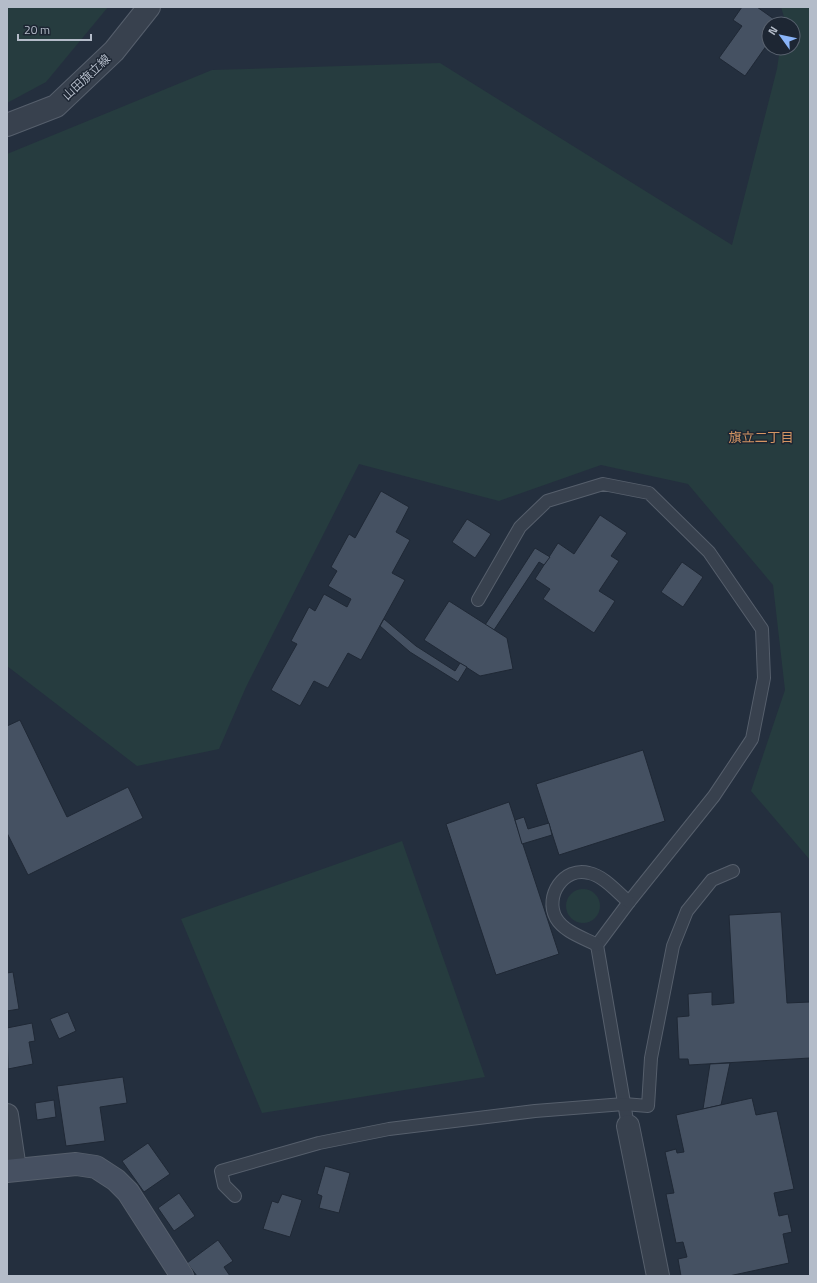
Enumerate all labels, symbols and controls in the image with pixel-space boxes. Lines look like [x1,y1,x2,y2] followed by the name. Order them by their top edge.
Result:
[18,16,91,42] scale bar
[761,16,801,56] north arrow
[24,20,50,39] text: 20 m
[764,23,781,38] text: N
[58,50,114,104] street label: 山田旗立線
[728,427,794,447] district label: 旗立二丁目

